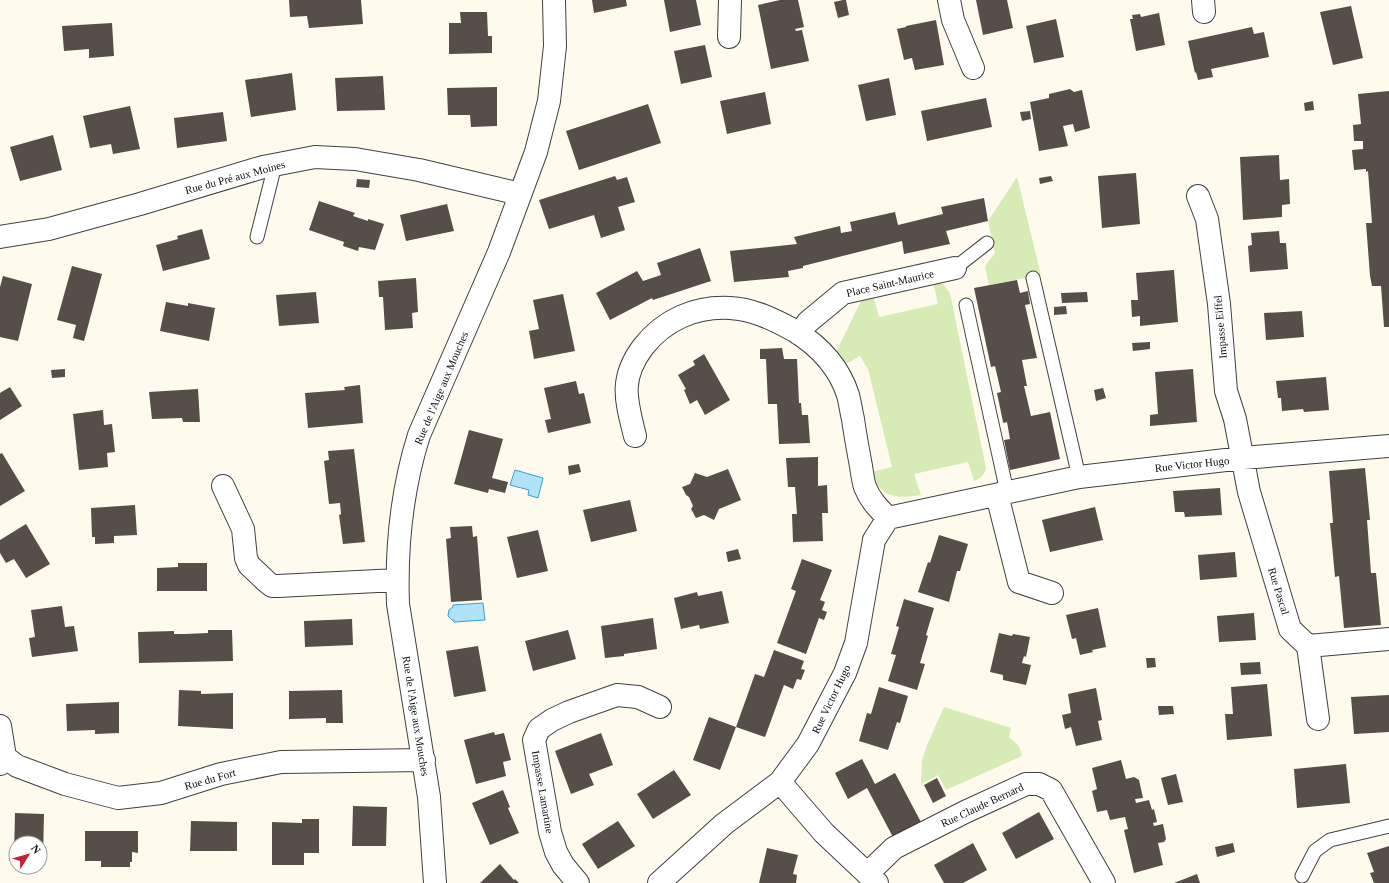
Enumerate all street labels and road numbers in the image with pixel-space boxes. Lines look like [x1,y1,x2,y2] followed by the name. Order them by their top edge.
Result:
[184,158,286,196] street label: Rue du Pré aux Moines
[845,267,935,299] street label: Place Saint-Maurice
[1211,295,1229,359] street label: Impasse Eiffel
[412,330,470,446] street label: Rue de l'Aige aux Mouches
[1154,454,1230,474] street label: Rue Victor Hugo
[1266,566,1292,616] street label: Rue Pascal
[401,655,431,777] street label: Rue de l'Aige aux Mouches
[809,662,853,735] street label: Rue Victor Hugo
[530,750,556,835] street label: Impasse Lamartine
[183,766,237,792] street label: Rue du Fort
[939,780,1026,829] street label: Rue Claude Bernard

